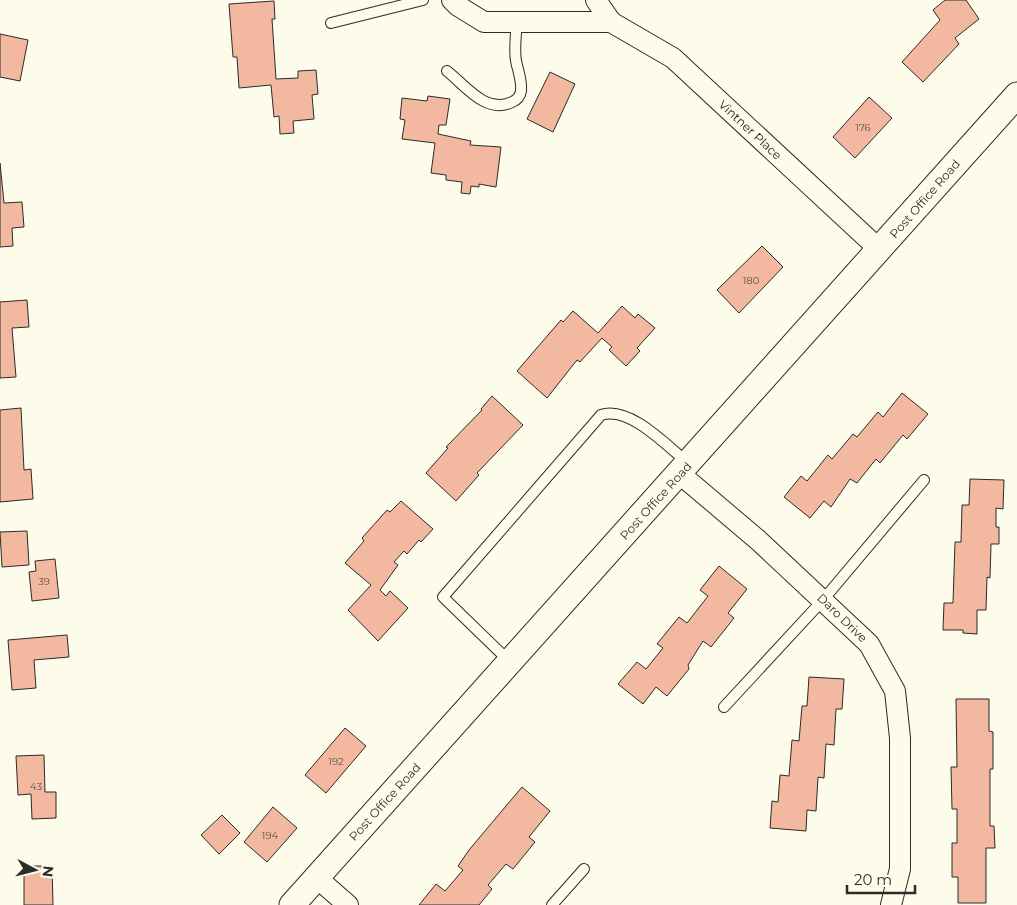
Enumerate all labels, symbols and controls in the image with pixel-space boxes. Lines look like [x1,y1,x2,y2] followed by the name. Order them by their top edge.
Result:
[716,97,785,163] street label: Vintner Place
[855,121,871,134] house number: 176
[886,156,963,241] street label: Post Office Road
[743,274,760,287] house number: 180
[617,459,695,543] street label: Post Office Road
[38,575,50,588] house number: 39
[814,590,870,645] street label: Daro Drive
[328,755,344,768] house number: 192
[346,760,424,844] street label: Post Office Road
[30,780,42,793] house number: 43
[262,829,279,842] house number: 194
[10,845,60,895] north arrow
[847,862,914,894] scale bar
[38,865,58,878] text: N
[854,870,892,889] text: 20 m

